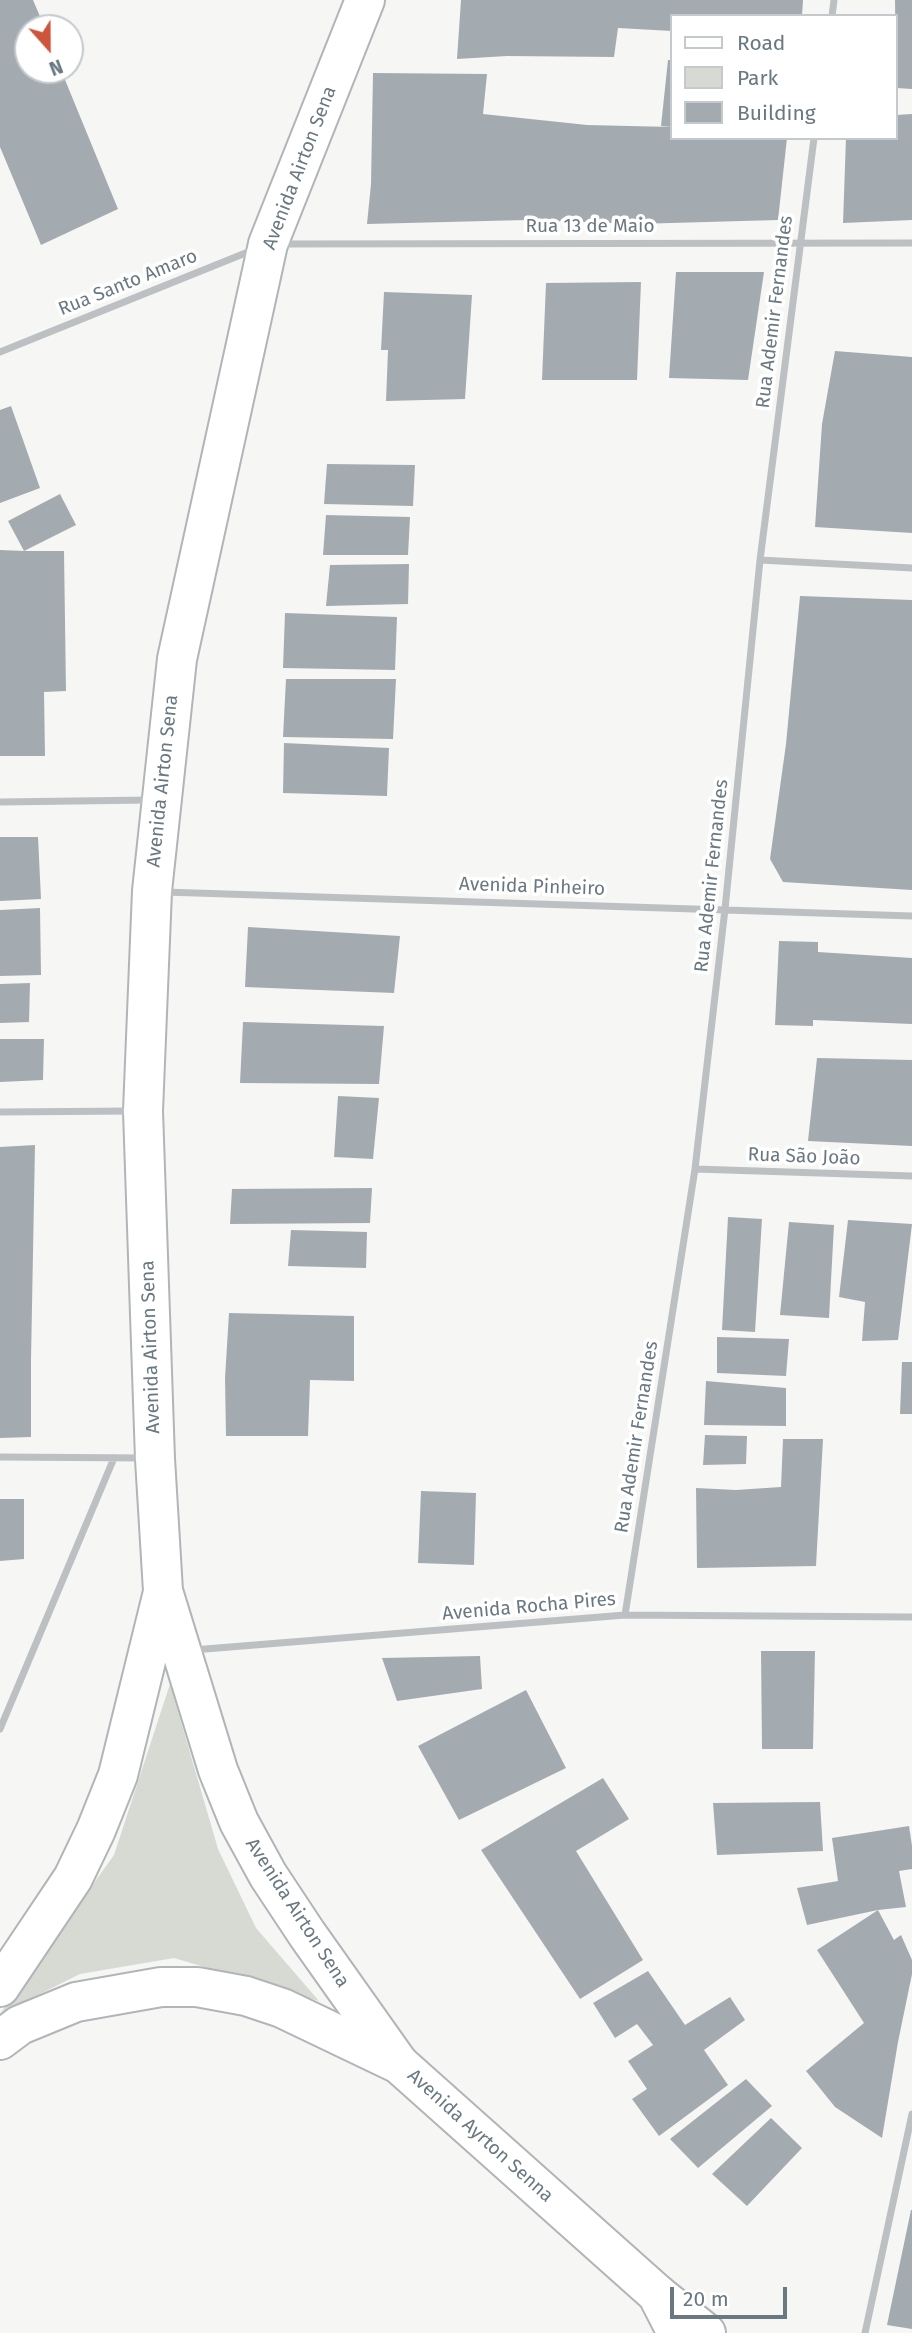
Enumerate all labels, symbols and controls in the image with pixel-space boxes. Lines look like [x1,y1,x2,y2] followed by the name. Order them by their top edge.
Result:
[14,14,84,84] north arrow
[670,14,898,140] legend
[737,30,785,56] text: Road
[46,54,66,80] text: N
[737,65,778,91] text: Park
[258,83,342,253] street label: Avenida Airton Sena
[737,100,816,126] text: Building
[752,214,798,410] street label: Rua Ademir Fernandes
[526,216,654,238] street label: Rua 13 de Maio
[55,245,201,321] street label: Rua Santo Amaro
[143,694,183,868] street label: Avenida Airton Sena
[691,778,733,974] street label: Rua Ademir Fernandes
[459,873,605,901] street label: Avenida Pinheiro
[747,1144,861,1170] street label: Rua São João
[137,1260,165,1434] street label: Avenida Airton Sena
[611,1339,663,1535] street label: Rua Ademir Fernandes
[441,1588,617,1626] street label: Avenida Rocha Pires
[240,1834,354,1992] street label: Avenida Airton Sena
[402,2064,558,2208] street label: Avenida Ayrton Senna
[674,2274,791,2318] scale bar
[683,2286,729,2312] text: 20 m

